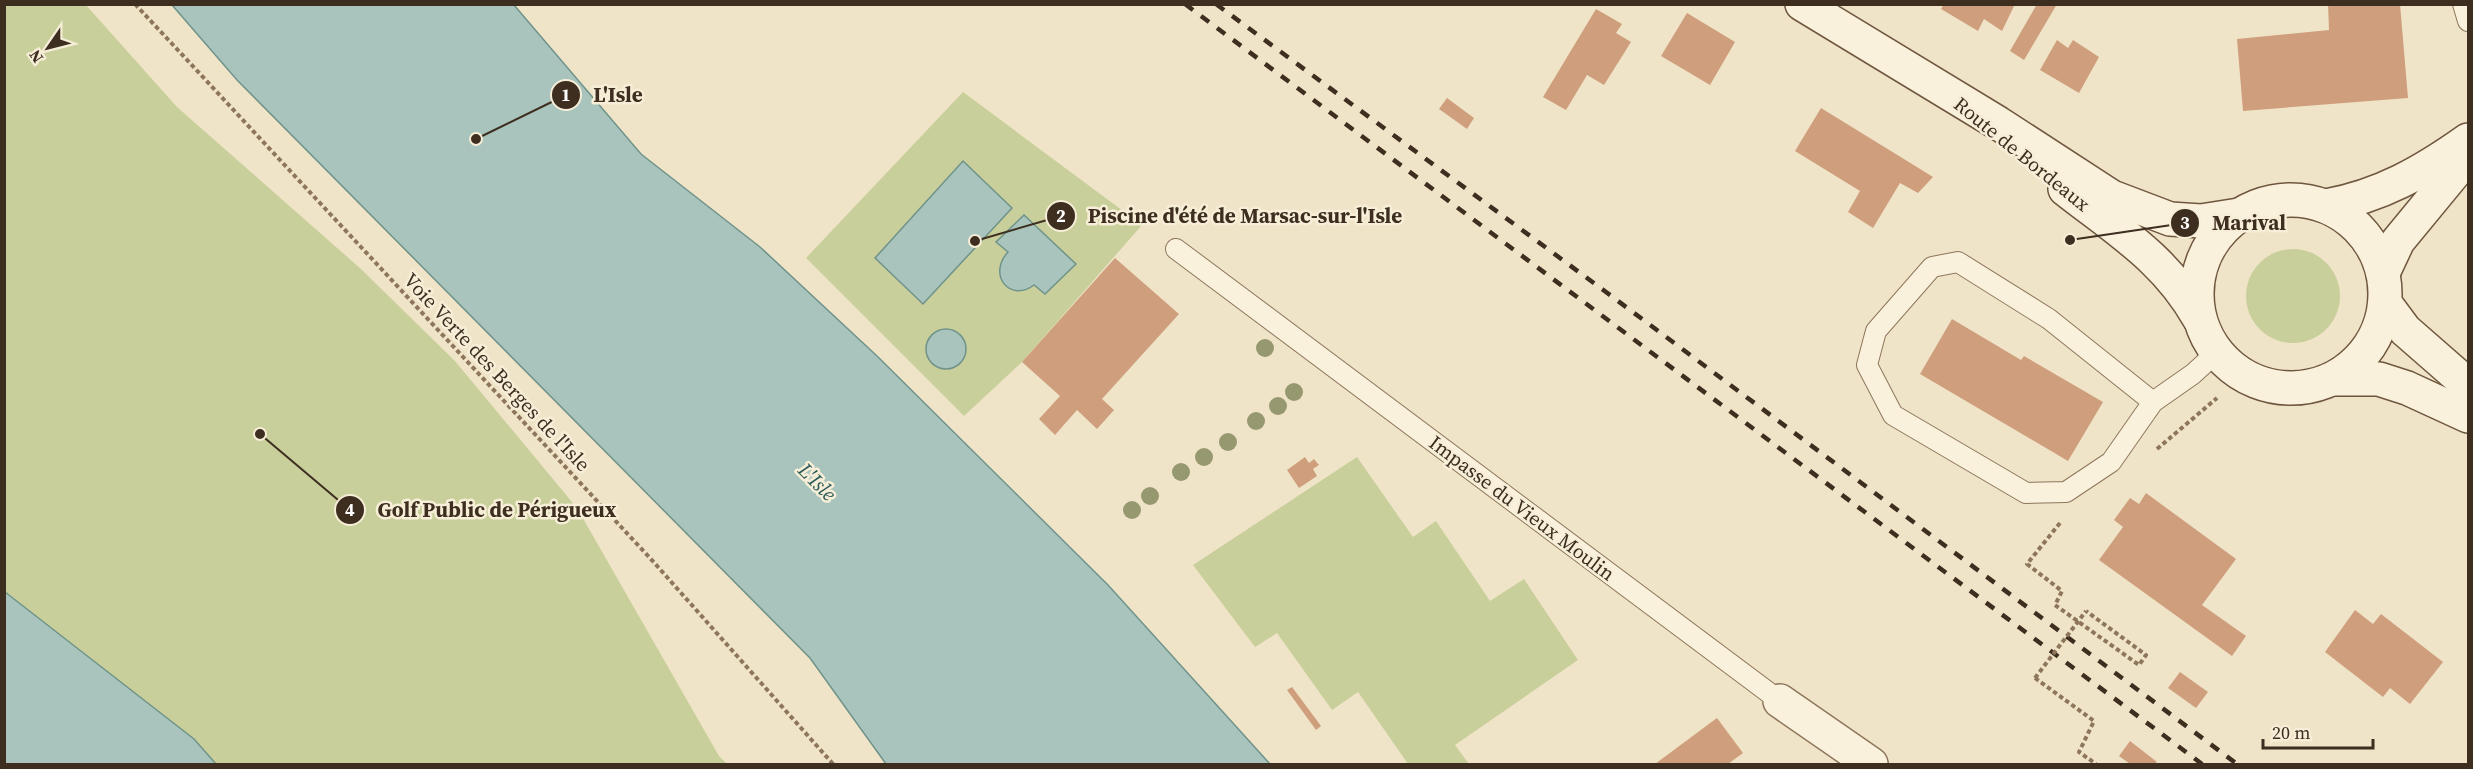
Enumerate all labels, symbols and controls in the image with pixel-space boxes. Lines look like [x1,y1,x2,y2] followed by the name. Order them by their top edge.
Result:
[18,18,78,78] north arrow
[23,45,48,68] text: N
[551,75,655,114] callout: L'Isle
[593,80,643,109] text: L'Isle
[561,82,571,107] text: 1
[1948,90,2097,218] street label: Route de Bordeaux
[1046,196,1415,235] callout: Piscine d'été de Marsac-sur-l'Isle
[1088,201,1402,230] text: Piscine d'été de Marsac-sur-l'Isle
[1056,203,1066,228] text: 2
[2170,203,2298,242] callout: Marival
[2212,208,2286,237] text: Marival
[2180,210,2190,235] text: 3
[397,266,597,478] street label: Voie Verte des Berges de l'Isle
[1423,429,1621,587] street label: Impasse du Vieux Moulin
[791,455,843,508] water label: L'Isle
[335,491,628,530] callout: Golf Public de Périgueux
[378,495,617,524] text: Golf Public de Périgueux
[345,497,355,522] text: 4
[2263,712,2372,750] scale bar
[2272,720,2310,745] text: 20 m

